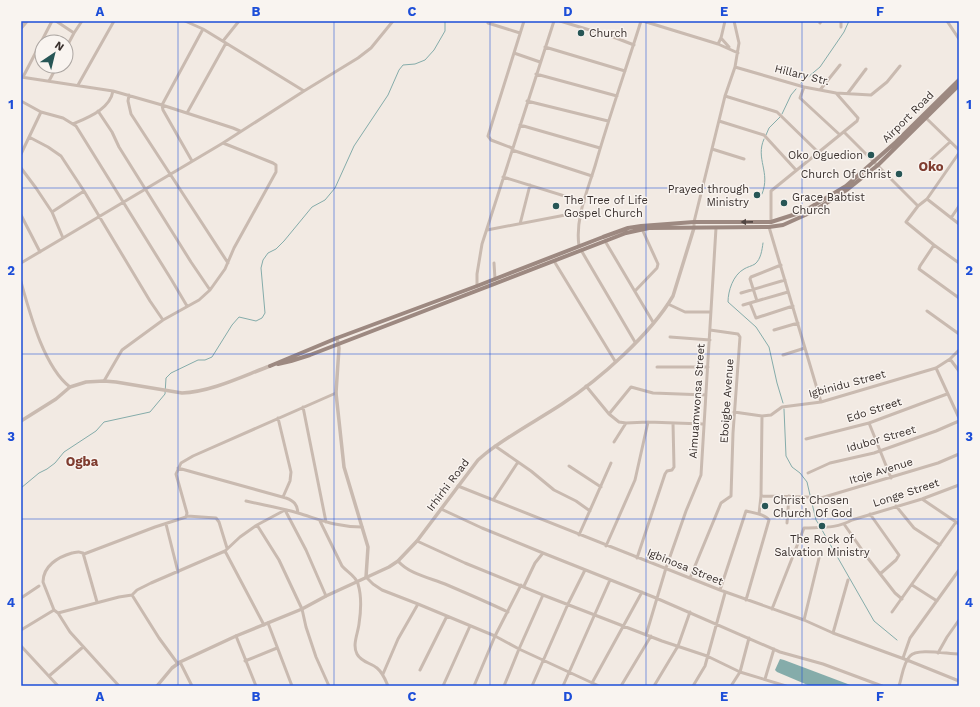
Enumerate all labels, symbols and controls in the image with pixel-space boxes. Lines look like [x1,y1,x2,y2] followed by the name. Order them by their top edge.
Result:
[96,4,105,19] text: A
[252,4,261,19] text: B
[408,4,417,19] text: C
[563,4,573,19] text: D
[720,4,728,19] text: E
[876,4,884,19] text: F
[589,27,627,40] place label: Church
[576,28,586,38] marker: Church
[34,34,74,74] north arrow
[52,39,67,54] text: N
[773,62,831,88] street label: Hillary Str.
[880,89,936,145] street label: Airport Road
[8,97,14,112] text: 1
[966,97,972,112] text: 1
[788,149,863,162] place label: Oko Oguedion
[866,150,876,160] marker: Oko Oguedion
[918,159,944,174] district label: Oko
[801,168,891,181] place label: Church Of Christ
[894,169,904,179] marker: Church Of Christ
[668,183,749,209] place label: Prayed through Ministry
[752,190,762,200] marker: Prayed through Ministry
[792,191,865,217] place label: Grace Babtist Church
[564,194,648,220] place label: The Tree of Life Gospel Church
[779,198,789,208] marker: Grace Babtist Church
[551,201,561,211] marker: The Tree of Life Gospel Church
[740,219,753,225] one-way arrow
[7,263,15,278] text: 2
[965,263,973,278] text: 2
[686,343,708,459] street label: Aimuamwonsa Street
[718,358,736,444] street label: Eboigbe Avenue
[807,367,887,401] street label: Igbinidu Street
[845,395,904,425] street label: Edo Street
[845,423,918,455] street label: Idubor Street
[7,429,15,444] text: 3
[965,429,973,444] text: 3
[66,454,99,469] district label: Ogba
[848,455,914,487] street label: Itoje Avenue
[424,456,472,514] street label: Irhirhi Road
[871,476,941,510] street label: Longe Street
[773,494,853,520] place label: Christ Chosen Church Of God
[760,501,770,511] marker: Christ Chosen Church Of God
[817,521,827,531] marker: The Rock of Salvation Ministry
[774,533,870,559] place label: The Rock of Salvation Ministry
[645,546,725,588] street label: Igbinosa Street
[7,595,16,610] text: 4
[965,595,974,610] text: 4
[96,689,105,704] text: A
[252,689,261,704] text: B
[408,689,417,704] text: C
[563,689,573,704] text: D
[720,689,728,704] text: E
[876,689,884,704] text: F

